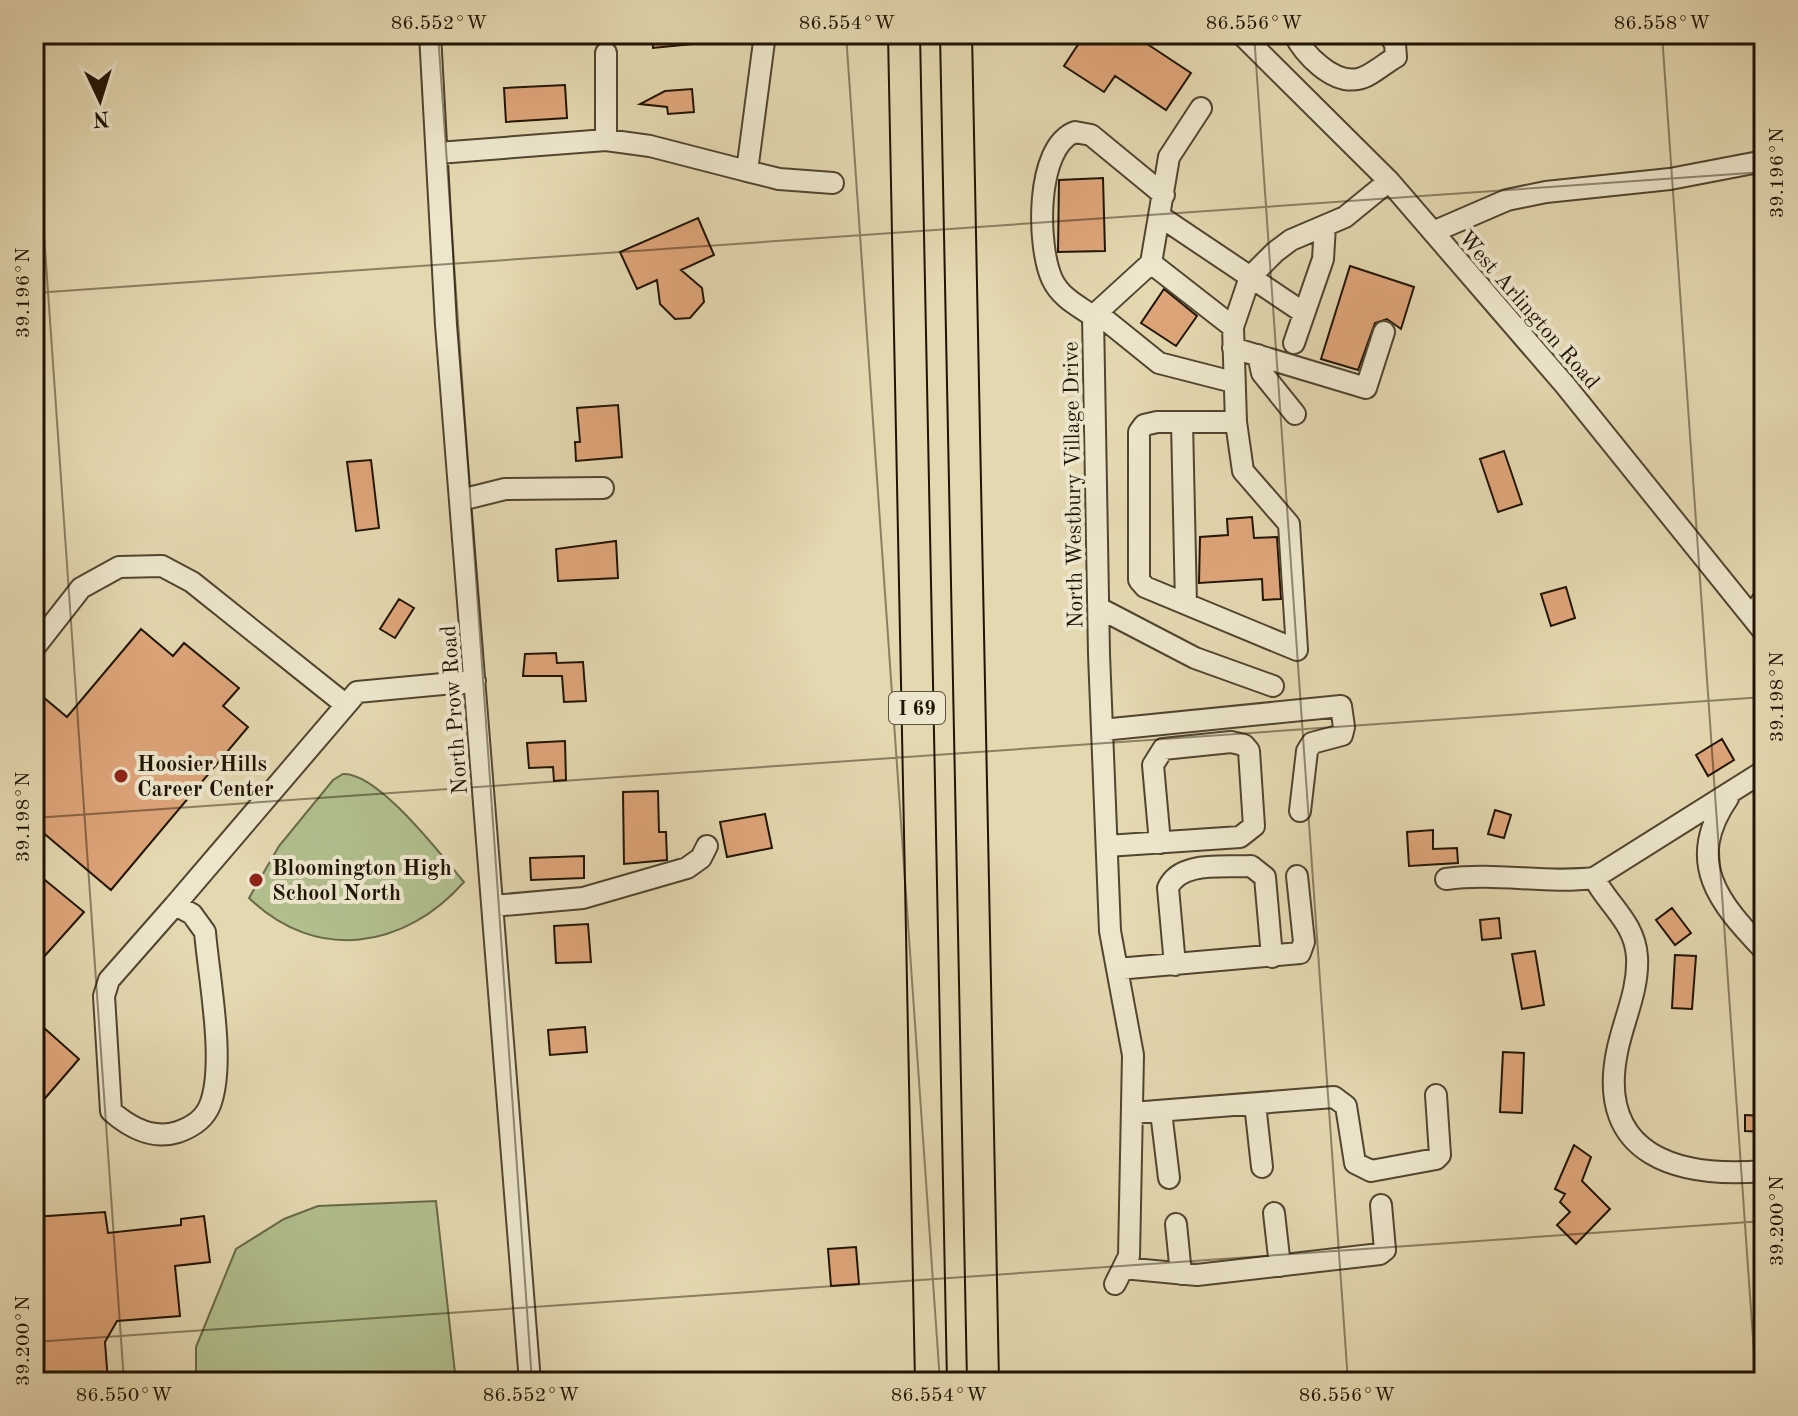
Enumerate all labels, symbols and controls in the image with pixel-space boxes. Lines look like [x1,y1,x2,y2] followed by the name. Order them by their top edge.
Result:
[391,14,487,34] text: 86.552°W
[799,14,895,34] text: 86.554°W
[1206,14,1302,34] text: 86.556°W
[1614,14,1710,34] text: 86.558°W
[60,60,140,140] north arrow
[92,106,110,130] text: N
[1768,128,1788,218] text: 39.196°N
[1454,227,1603,394] street label: West Arlington Road
[14,248,34,338] text: 39.196°N
[1060,341,1088,629] street label: North Westbury Village Drive
[438,625,472,795] street label: North Prow Road
[1768,652,1788,742] text: 39.198°N
[889,692,945,724] road number: I 69
[137,754,274,801] place label: Hoosier Hills Career Center
[112,767,130,785] marker: Hoosier Hills Career Center
[14,772,34,862] text: 39.198°N
[272,858,452,905] place label: Bloomington High School North
[247,871,265,889] marker: Bloomington High School North
[1768,1176,1788,1266] text: 39.200°N
[14,1296,34,1386] text: 39.200°N
[76,1386,172,1406] text: 86.550°W
[483,1386,579,1406] text: 86.552°W
[891,1386,987,1406] text: 86.554°W
[1299,1386,1395,1406] text: 86.556°W

